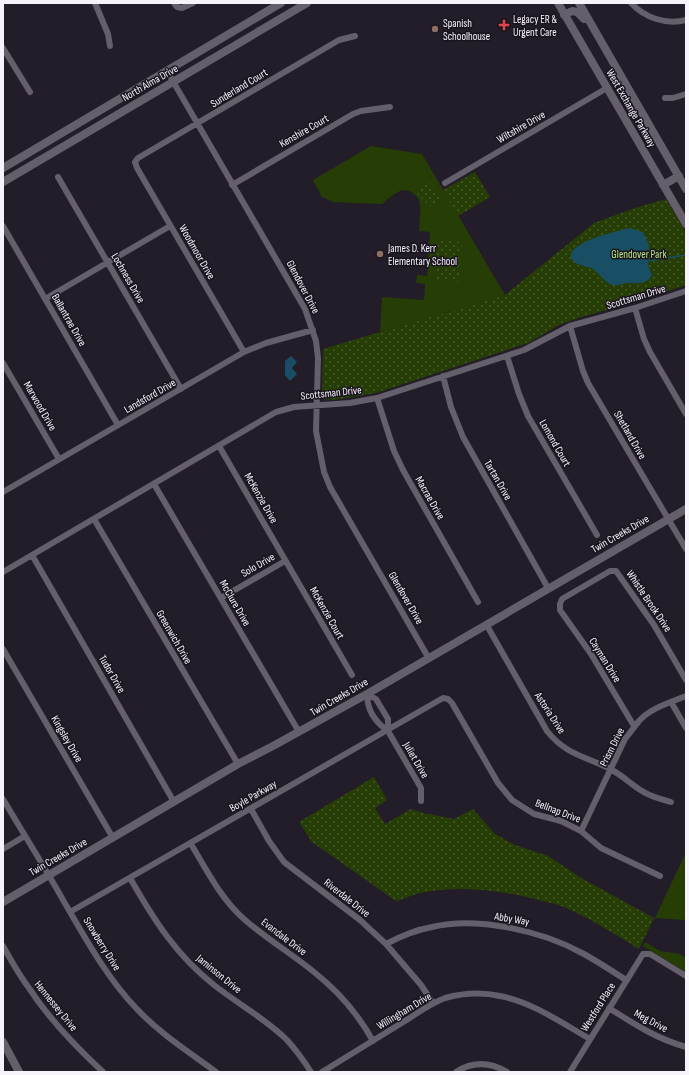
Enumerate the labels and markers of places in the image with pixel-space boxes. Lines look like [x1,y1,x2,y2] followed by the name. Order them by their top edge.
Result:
[513,13,558,39] place label: Legacy ER & Urgent Care
[443,17,490,43] place label: Spanish Schoolhouse
[498,19,510,31] marker: Legacy ER & Urgent Care
[430,24,440,34] marker: Spanish Schoolhouse
[387,242,457,268] place label: James D. Kerr Elementary School
[375,249,385,259] marker: James D. Kerr Elementary School

